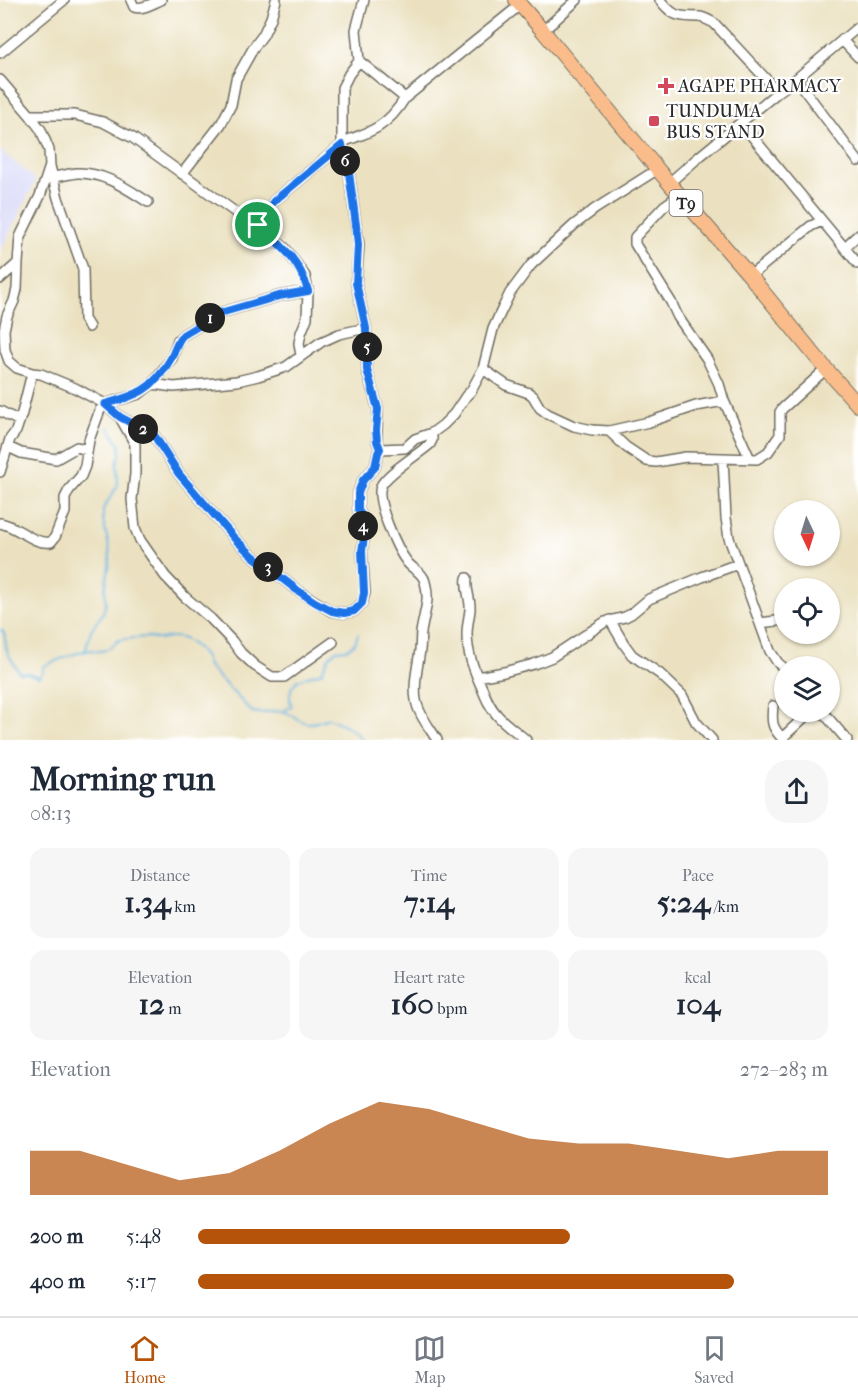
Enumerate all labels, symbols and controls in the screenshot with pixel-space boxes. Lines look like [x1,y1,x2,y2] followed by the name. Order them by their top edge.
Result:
[677,76,842,97] place label: AGAPE PHARMACY
[659,79,673,93] marker: AGAPE PHARMACY
[666,101,765,143] place label: TUNDUMA BUS STAND
[647,114,661,128] marker: TUNDUMA BUS STAND
[330,146,360,176] pin: 6
[341,151,349,170] text: 6
[670,190,702,216] road number: T9
[232,199,283,250] pin
[241,208,274,241] icon: arrive
[195,303,225,333] pin: 1
[207,308,213,327] text: 1
[352,332,382,362] pin: 5
[364,337,370,356] text: 5
[128,414,158,444] pin: 2
[139,419,147,438] text: 2
[774,500,840,566] north arrow
[774,500,840,722] map controls
[348,511,378,541] pin: 4
[358,516,368,535] text: 4
[253,552,283,582] pin: 3
[265,557,271,576] text: 3
[774,578,840,644] button: locate
[774,656,840,722] button: layers
[30,760,215,799] text: Morning run
[765,760,828,823] button: share
[30,802,71,825] text: 08:13
[130,866,190,885] text: Distance
[411,866,447,885] text: Time
[682,866,714,885] text: Pace
[124,885,171,920] text: 1.34
[404,885,454,920] text: 7:14
[657,885,710,920] text: 5:24
[171,897,196,916] text: km
[710,897,739,916] text: /km
[128,968,192,987] text: Elevation
[393,968,465,987] text: Heart rate
[685,968,711,987] text: kcal
[139,987,165,1022] text: 12
[390,987,434,1022] text: 160
[676,987,720,1022] text: 104
[165,999,181,1018] text: m
[434,999,468,1018] text: bpm
[30,1058,111,1081] text: Elevation
[740,1058,828,1081] text: 272–283 m
[30,1225,83,1248] text: 200 m
[126,1225,161,1248] text: 5:48
[30,1270,85,1293] text: 400 m
[126,1270,156,1293] text: 5:17
[124,1332,166,1387] tab: Home
[413,1332,446,1387] tab: Map
[694,1332,734,1387] tab: Saved

